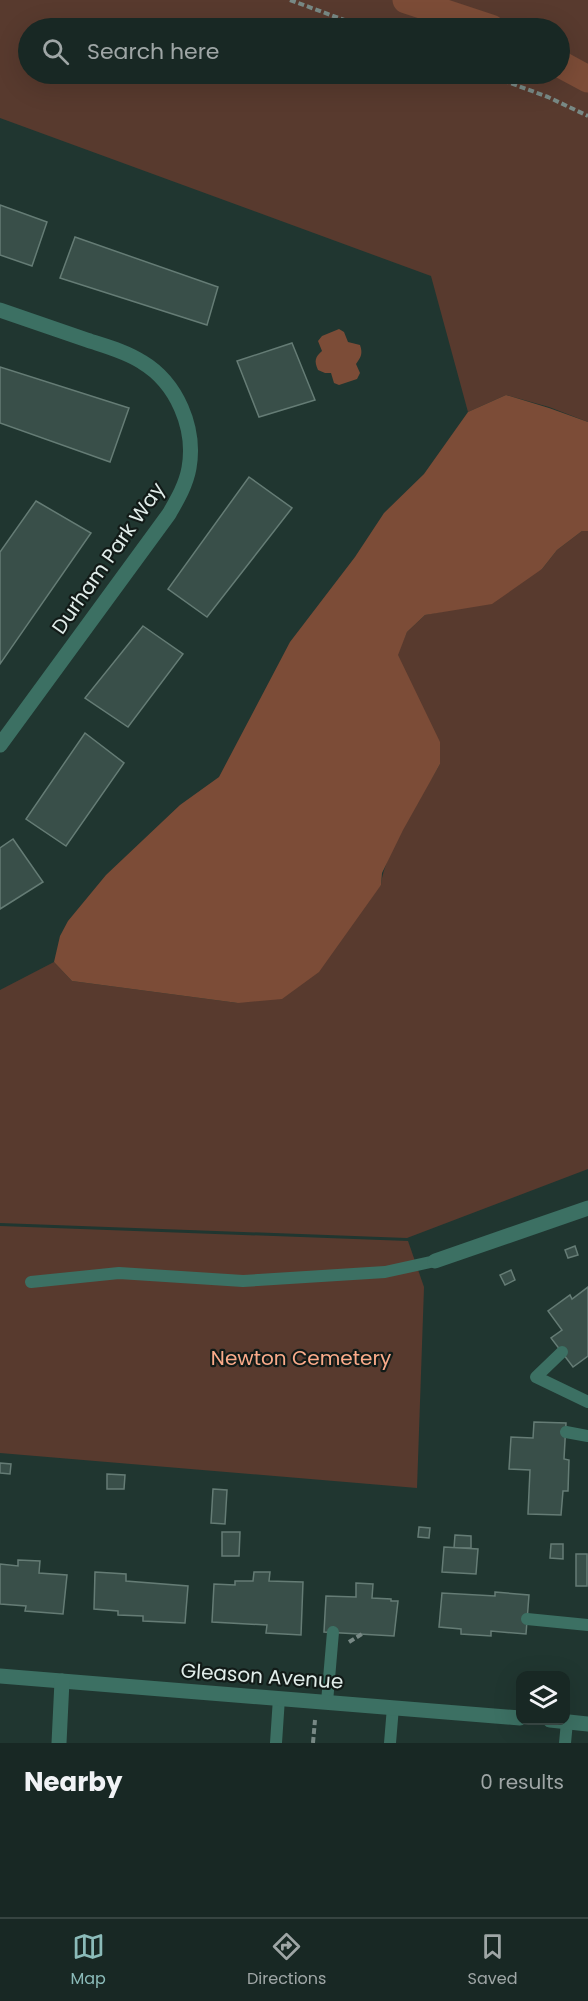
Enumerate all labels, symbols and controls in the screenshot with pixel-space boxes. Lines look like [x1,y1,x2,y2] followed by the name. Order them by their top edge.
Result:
[18,18,570,84] search box
[39,35,72,68] icon: search
[87,36,220,67] text: Search here
[45,477,171,639] street label: Durham Park Way
[211,1344,391,1372] park label: Newton Cemetery
[180,1656,344,1696] street label: Gleason Avenue
[516,1671,570,1725] map controls
[516,1671,570,1725] button: layers
[24,1764,122,1800] text: Nearby
[480,1768,564,1796] text: 0 results
[71,1930,106,1991] tab: Map
[247,1930,326,1991] tab: Directions
[468,1930,517,1991] tab: Saved

